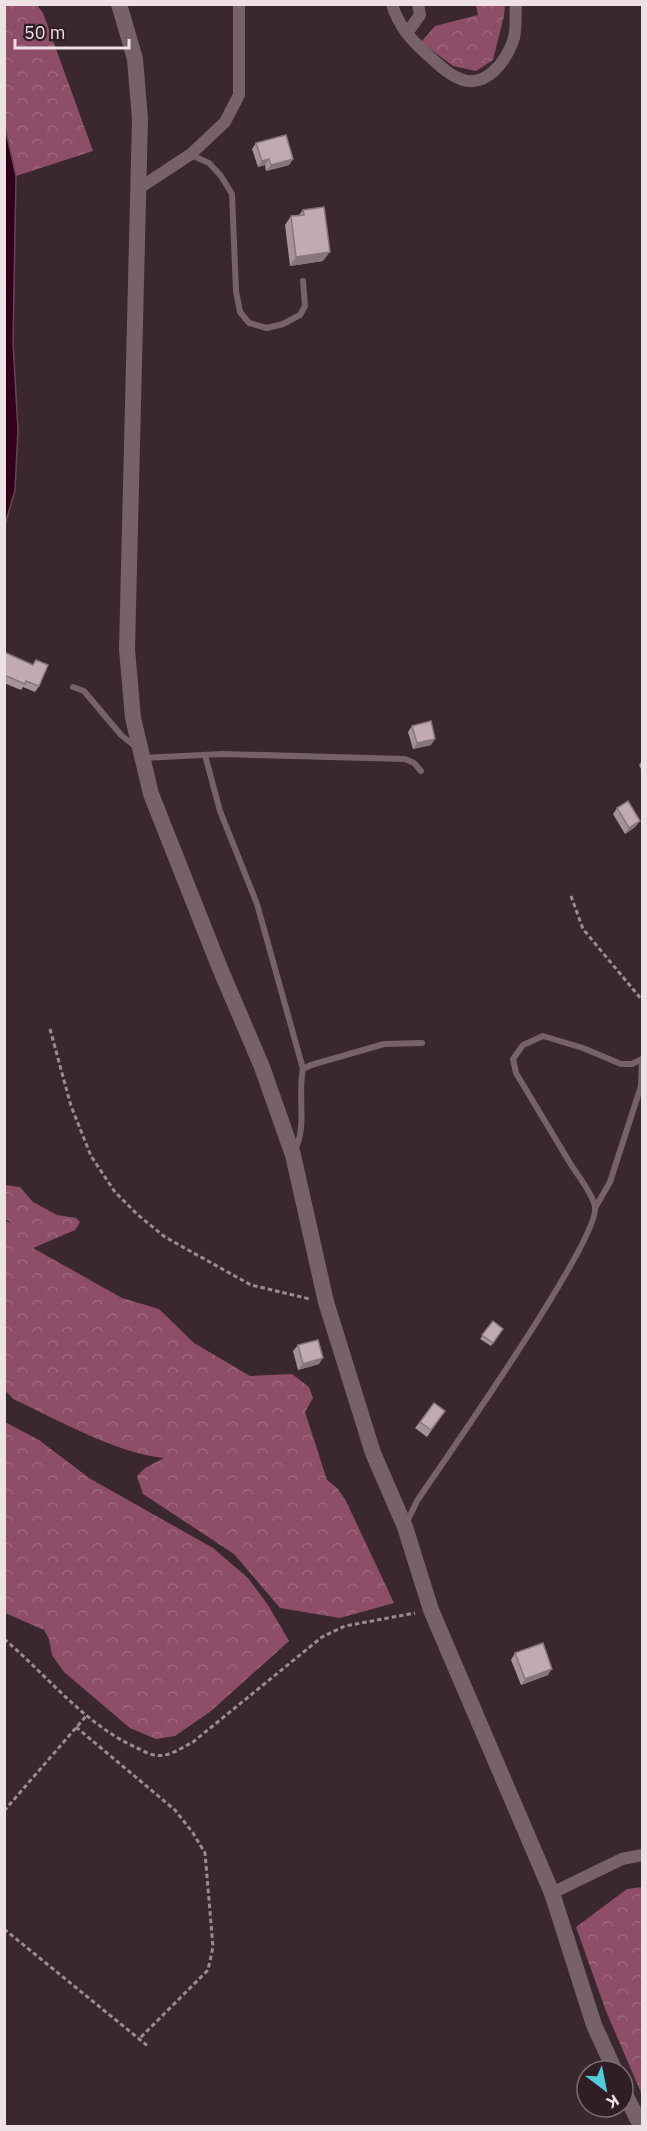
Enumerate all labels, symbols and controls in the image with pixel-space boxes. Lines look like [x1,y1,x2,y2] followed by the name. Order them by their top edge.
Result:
[15,12,129,50] scale bar
[24,21,66,44] text: 50 m
[575,2059,635,2119] north arrow
[603,2090,623,2113] text: K

